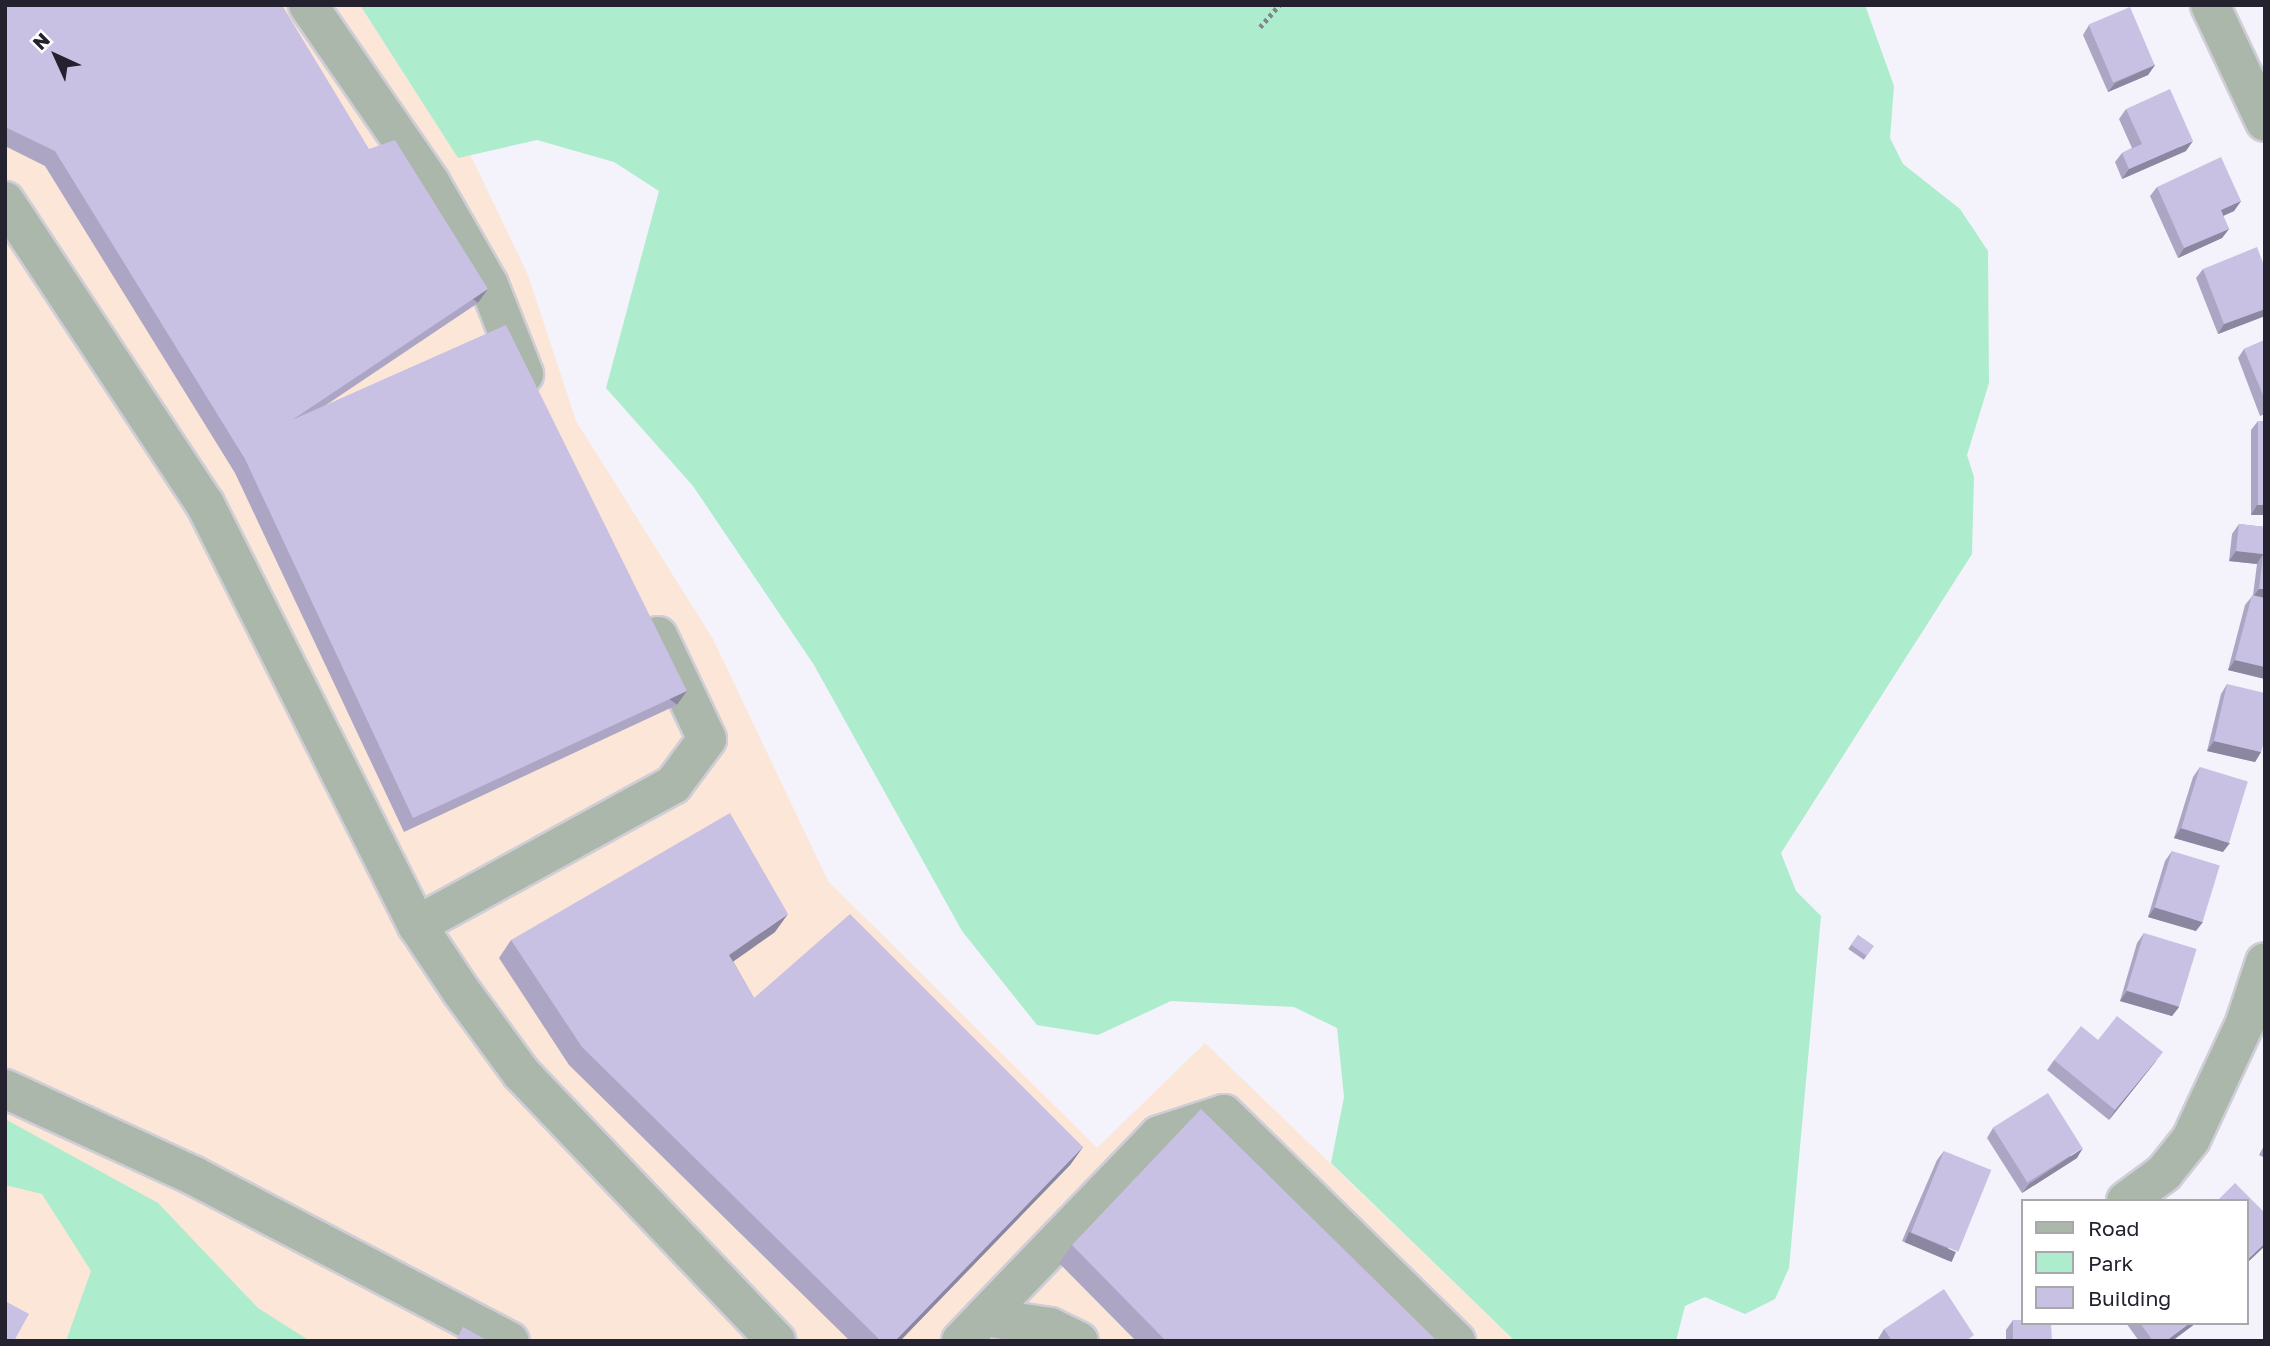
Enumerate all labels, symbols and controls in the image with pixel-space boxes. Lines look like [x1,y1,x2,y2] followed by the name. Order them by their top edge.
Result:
[21,21,91,91] north arrow
[28,28,54,54] text: N
[2022,1199,2249,1325] legend
[2088,1215,2139,1241] text: Road
[2088,1250,2133,1276] text: Park
[2088,1285,2171,1311] text: Building

